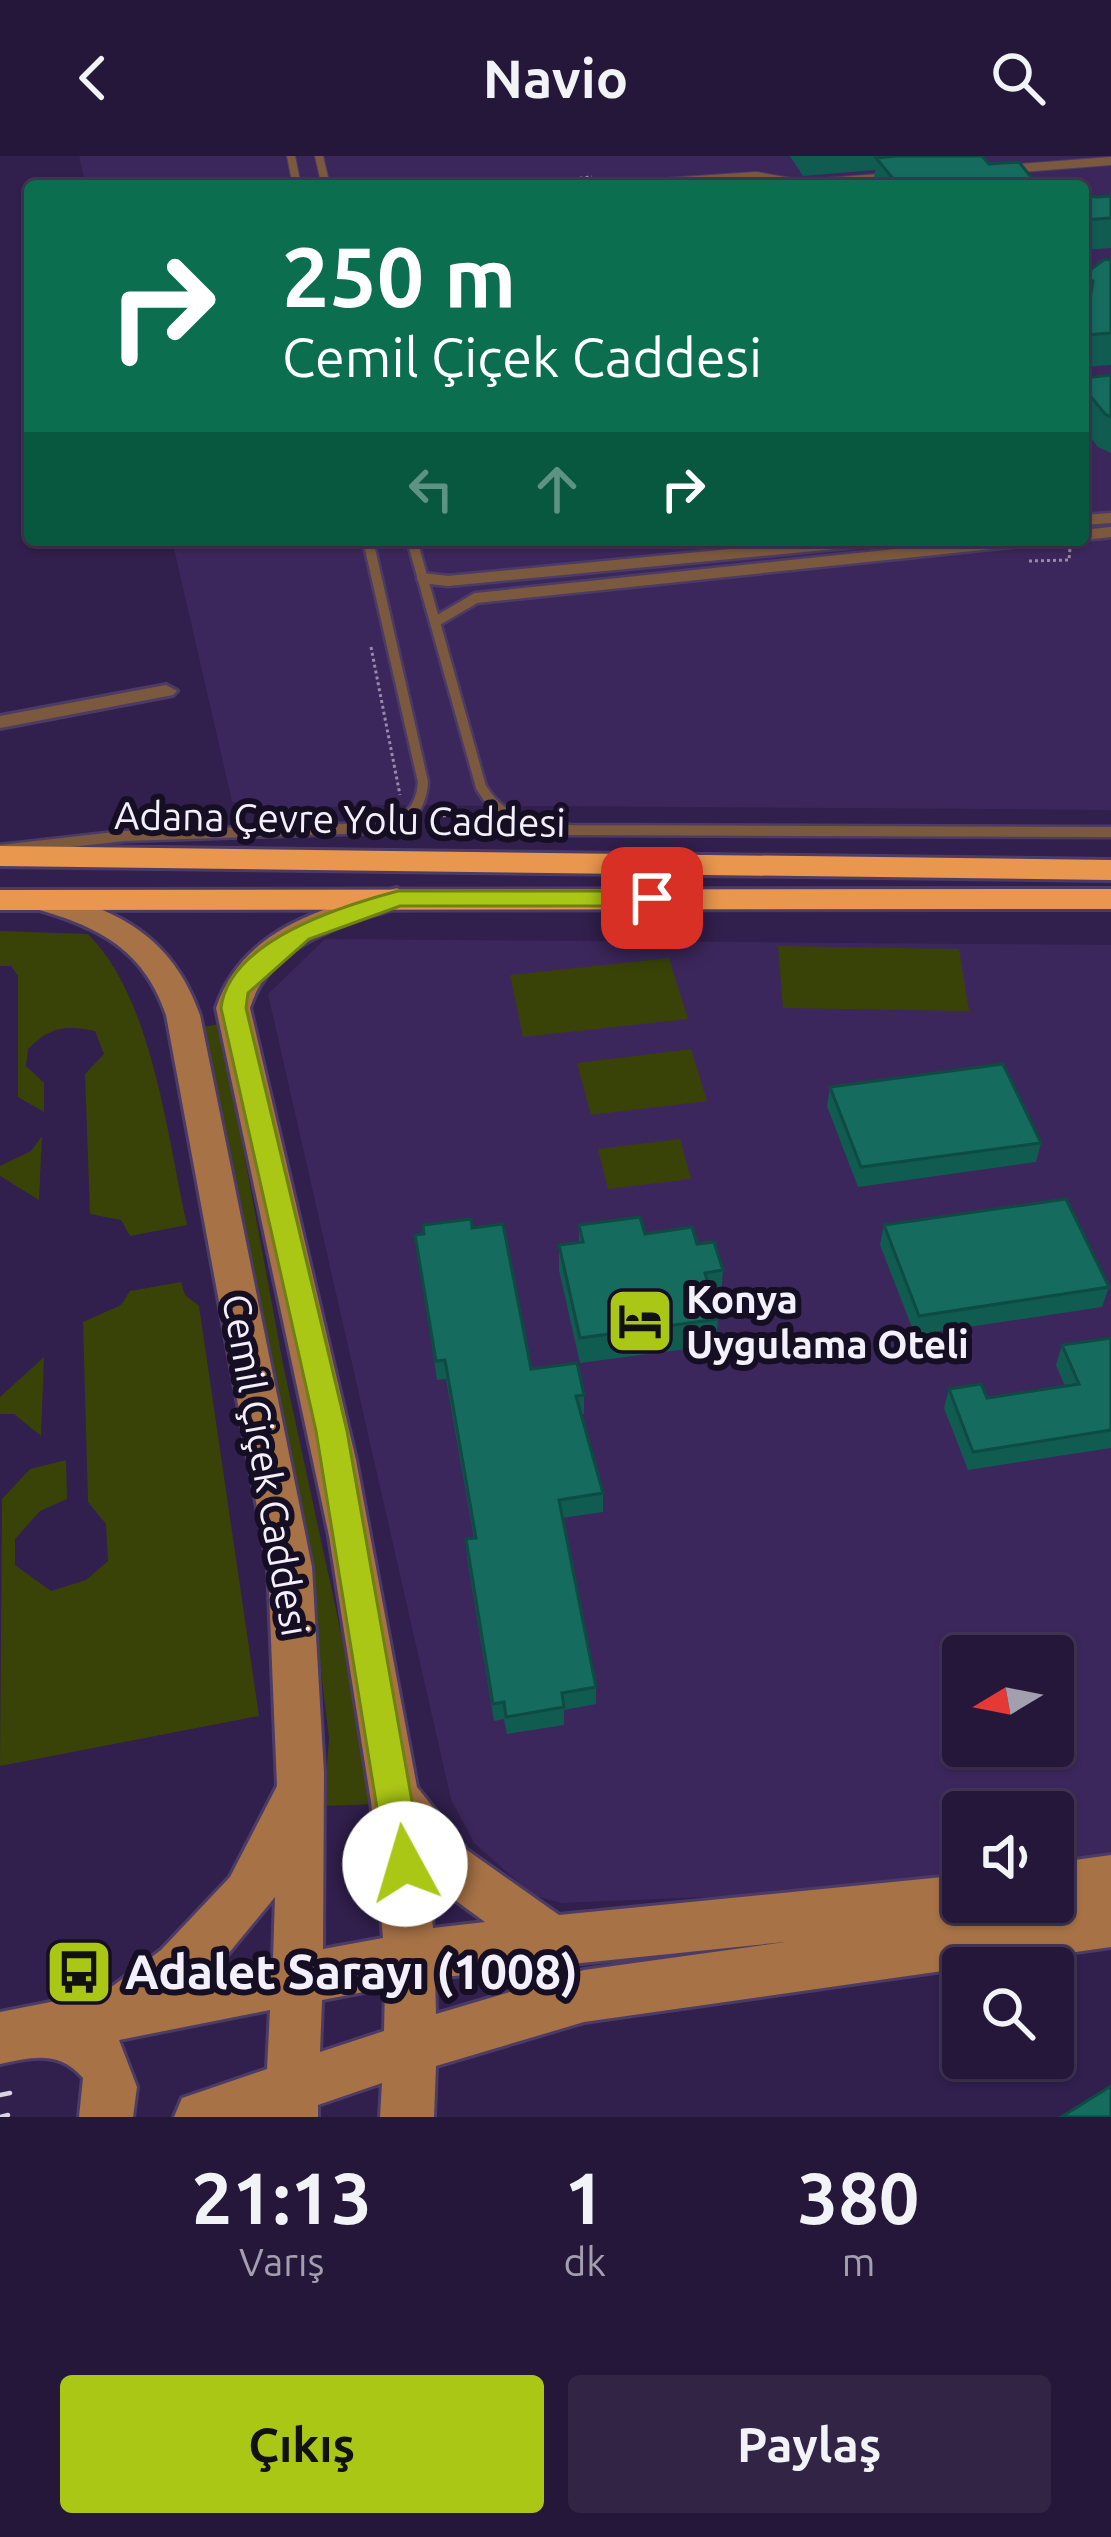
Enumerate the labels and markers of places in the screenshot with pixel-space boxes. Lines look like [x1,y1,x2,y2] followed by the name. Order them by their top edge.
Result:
[601,847,703,949] pin
[686,1277,969,1365] place label: Konya Uygulama Oteli
[605,1286,675,1356] hotel icon: Konya Uygulama Oteli
[44,1937,114,2007] bus stop icon: Adalet Sarayı (1008)
[125,1944,578,1998] place label: Adalet Sarayı (1008)

